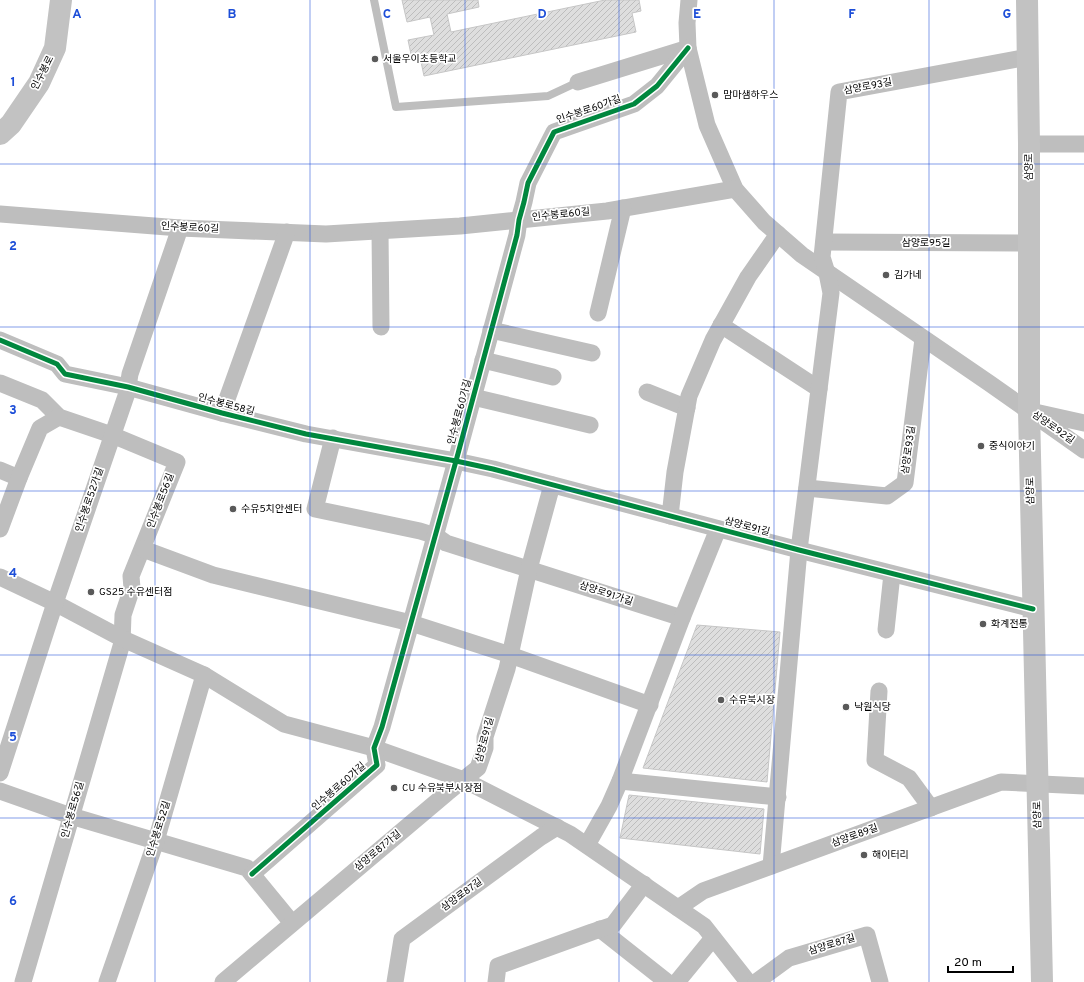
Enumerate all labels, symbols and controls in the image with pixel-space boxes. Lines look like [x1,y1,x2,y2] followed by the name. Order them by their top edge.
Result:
[72,7,82,23] text: A
[228,7,237,23] text: B
[383,7,391,23] text: C
[537,7,547,23] text: D
[693,7,701,23] text: E
[848,7,856,23] text: F
[1003,7,1012,23] text: G
[383,53,457,66] place label: 서울우이초등학교
[29,54,57,92] street label: 인수봉로
[370,54,380,64] marker: 서울우이초등학교
[10,75,16,91] text: 1
[843,76,893,98] street label: 삼양로93길
[723,89,778,102] place label: 맘마샘하우스
[710,90,720,100] marker: 맘마샘하우스
[555,93,623,127] street label: 인수봉로60가길
[1023,153,1036,181] street label: 삼양로
[531,205,591,225] street label: 인수봉로60길
[161,220,219,236] street label: 인수봉로60길
[902,237,950,250] street label: 삼양로95길
[9,239,17,255] text: 2
[894,269,922,282] place label: 김가네
[881,270,891,280] marker: 김가네
[445,378,475,446] street label: 인수봉로60가길
[196,391,256,419] street label: 인수봉로58길
[9,403,17,419] text: 3
[1029,409,1077,447] street label: 삼양로92길
[899,425,919,475] street label: 삼양로93길
[989,440,1035,453] place label: 중식이야기
[976,441,986,451] marker: 중식이야기
[73,466,107,534] street label: 인수봉로52가길
[145,472,177,530] street label: 인수봉로56길
[1024,477,1038,505] street label: 삼양로
[241,503,302,516] place label: 수유5치안센터
[228,504,238,514] marker: 수유5치안센터
[723,515,771,539] street label: 삼양로91길
[9,566,17,582] text: 4
[578,579,634,609] street label: 삼양로91가길
[99,586,172,599] place label: GS25 수유센터점
[86,587,96,597] marker: GS25 수유센터점
[991,618,1028,631] place label: 화계전통
[978,619,988,629] marker: 화계전통
[729,694,775,707] place label: 수유북시장
[716,695,726,705] marker: 수유북시장
[854,701,891,714] place label: 낙원식당
[841,702,851,712] marker: 낙원식당
[473,716,497,764] street label: 삼양로91길
[9,730,17,746] text: 5
[309,760,369,814] street label: 인수봉로60가길
[59,780,87,840] street label: 인수봉로56길
[402,782,482,795] place label: CU 수유북부시장점
[389,783,399,793] marker: CU 수유북부시장점
[144,799,174,859] street label: 인수봉로52길
[1031,801,1045,829] street label: 삼양로
[830,822,880,850] street label: 삼양로89길
[352,828,404,874] street label: 삼양로87가길
[872,849,909,862] place label: 해이터리
[859,850,869,860] marker: 해이터리
[439,876,485,914] street label: 삼양로87길
[9,894,17,910] text: 6
[807,932,857,958] street label: 삼양로87길
[948,948,1013,974] scale bar
[954,955,982,971] text: 20 m

